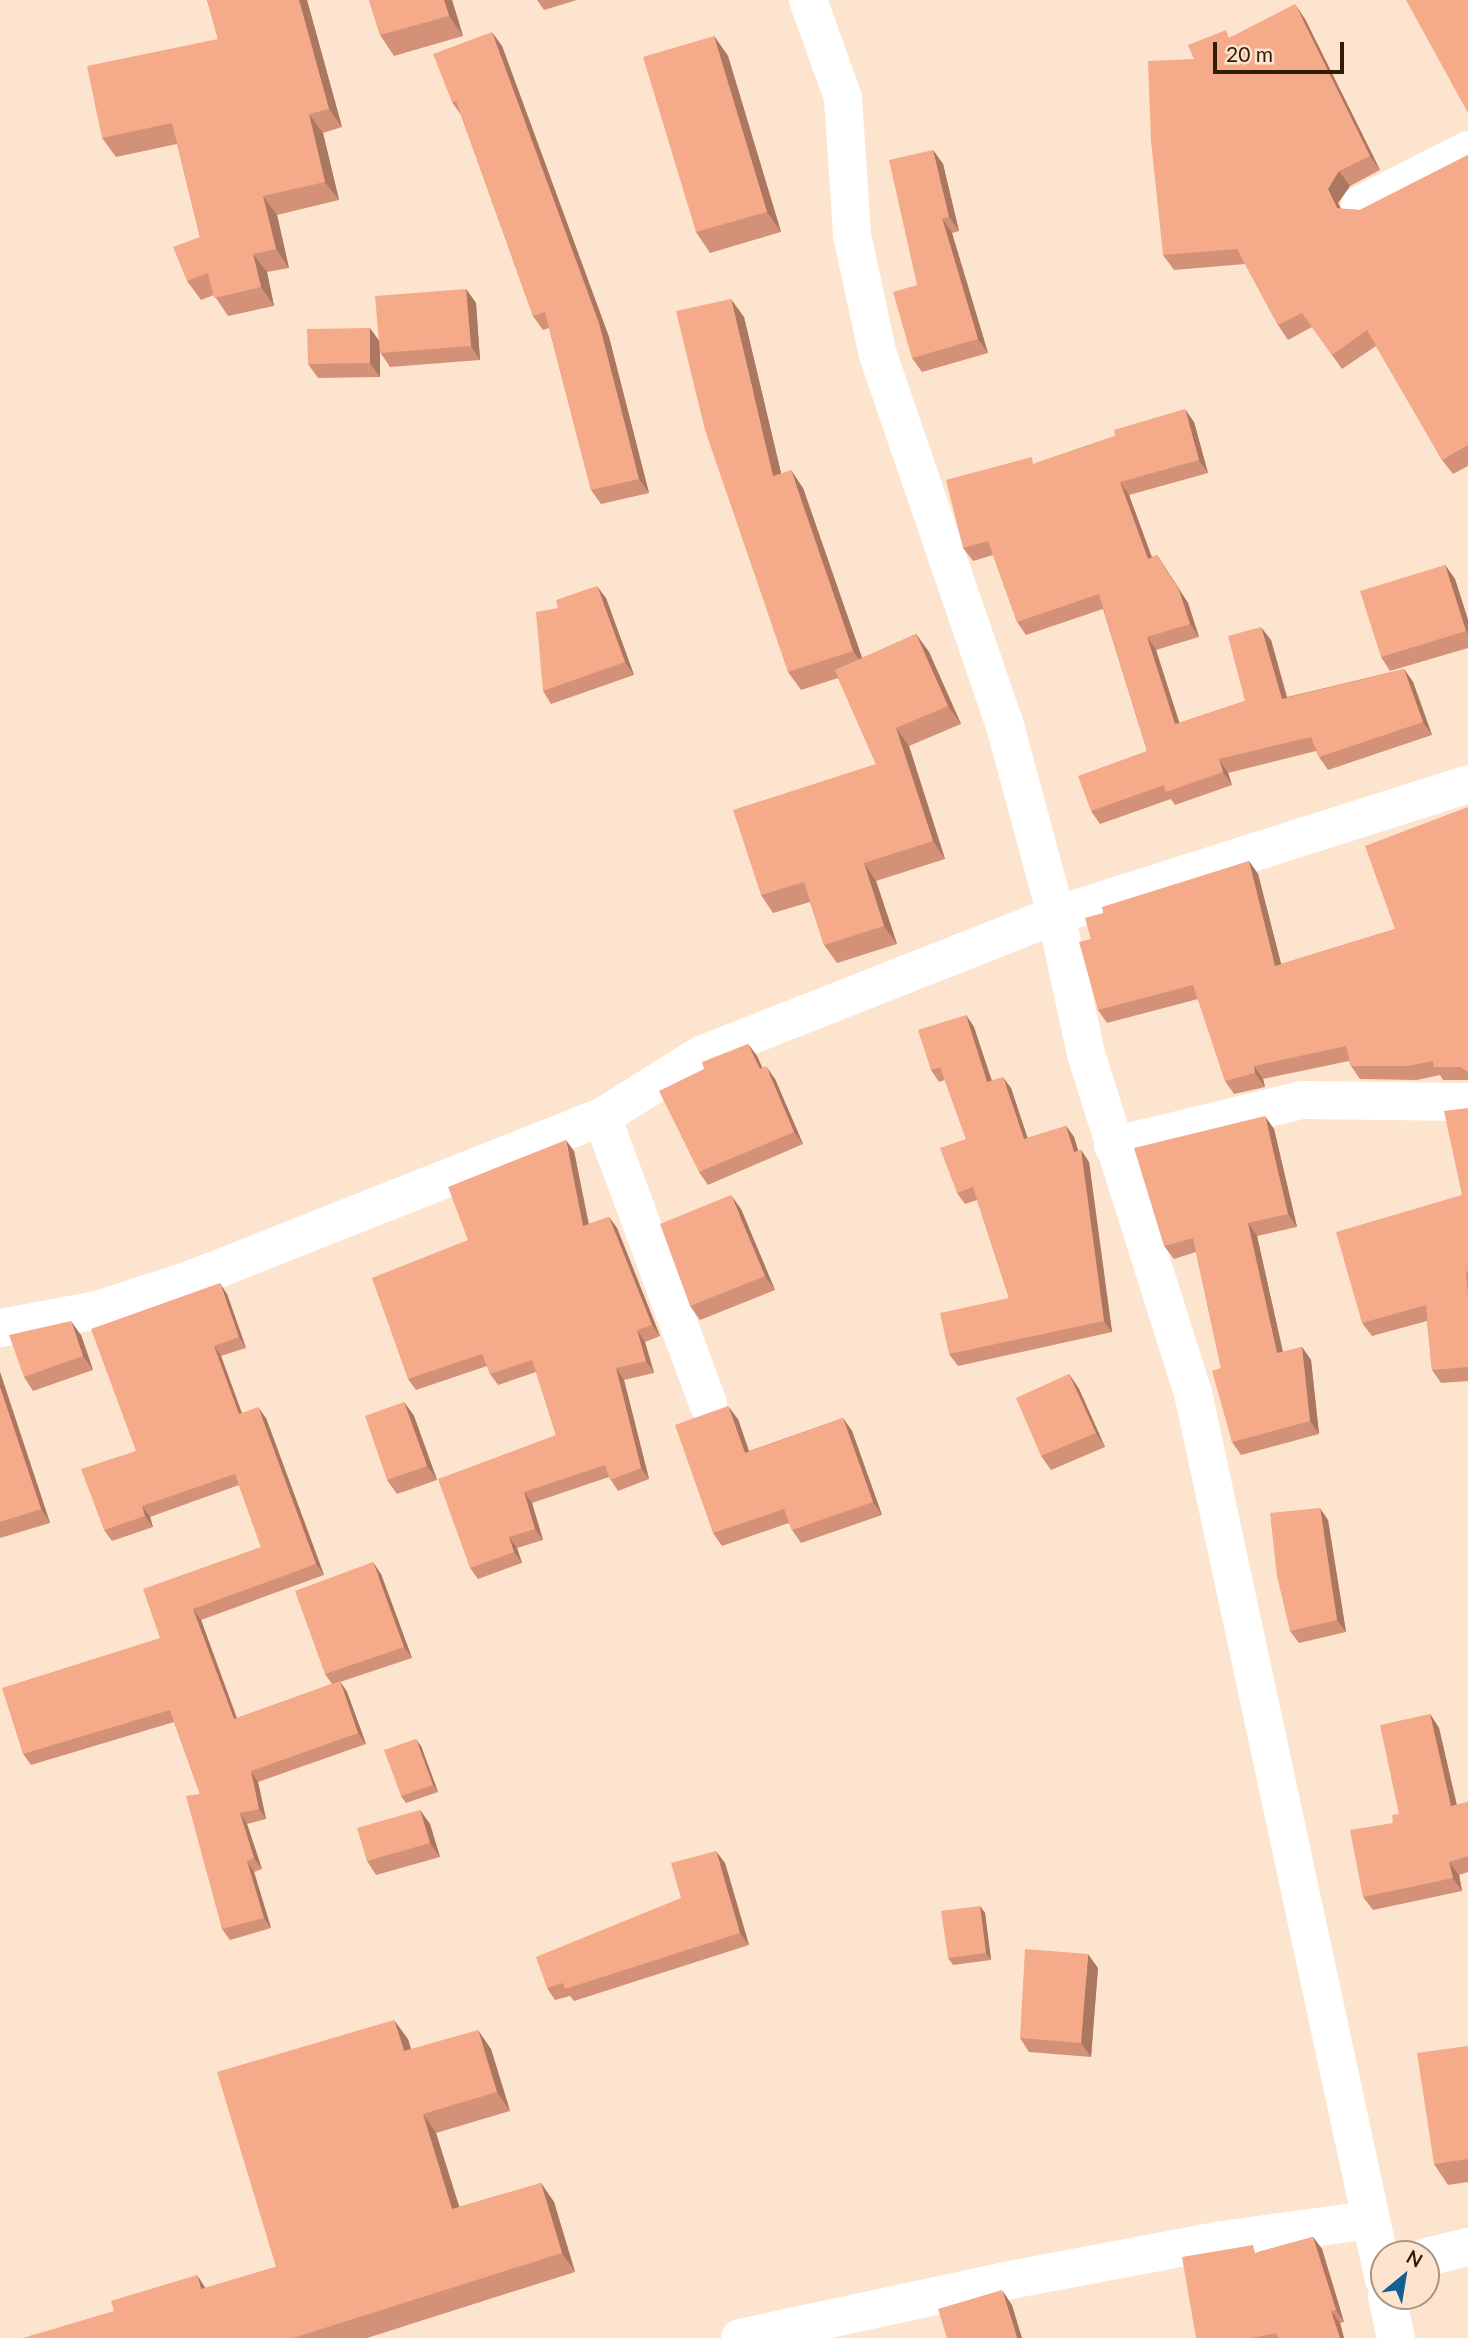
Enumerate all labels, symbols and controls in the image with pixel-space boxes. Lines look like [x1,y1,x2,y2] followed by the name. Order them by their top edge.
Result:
[1216,28,1347,72] scale bar
[1226,41,1273,66] text: 20 m
[1370,2240,1440,2310] north arrow
[1403,2244,1427,2272] text: N

